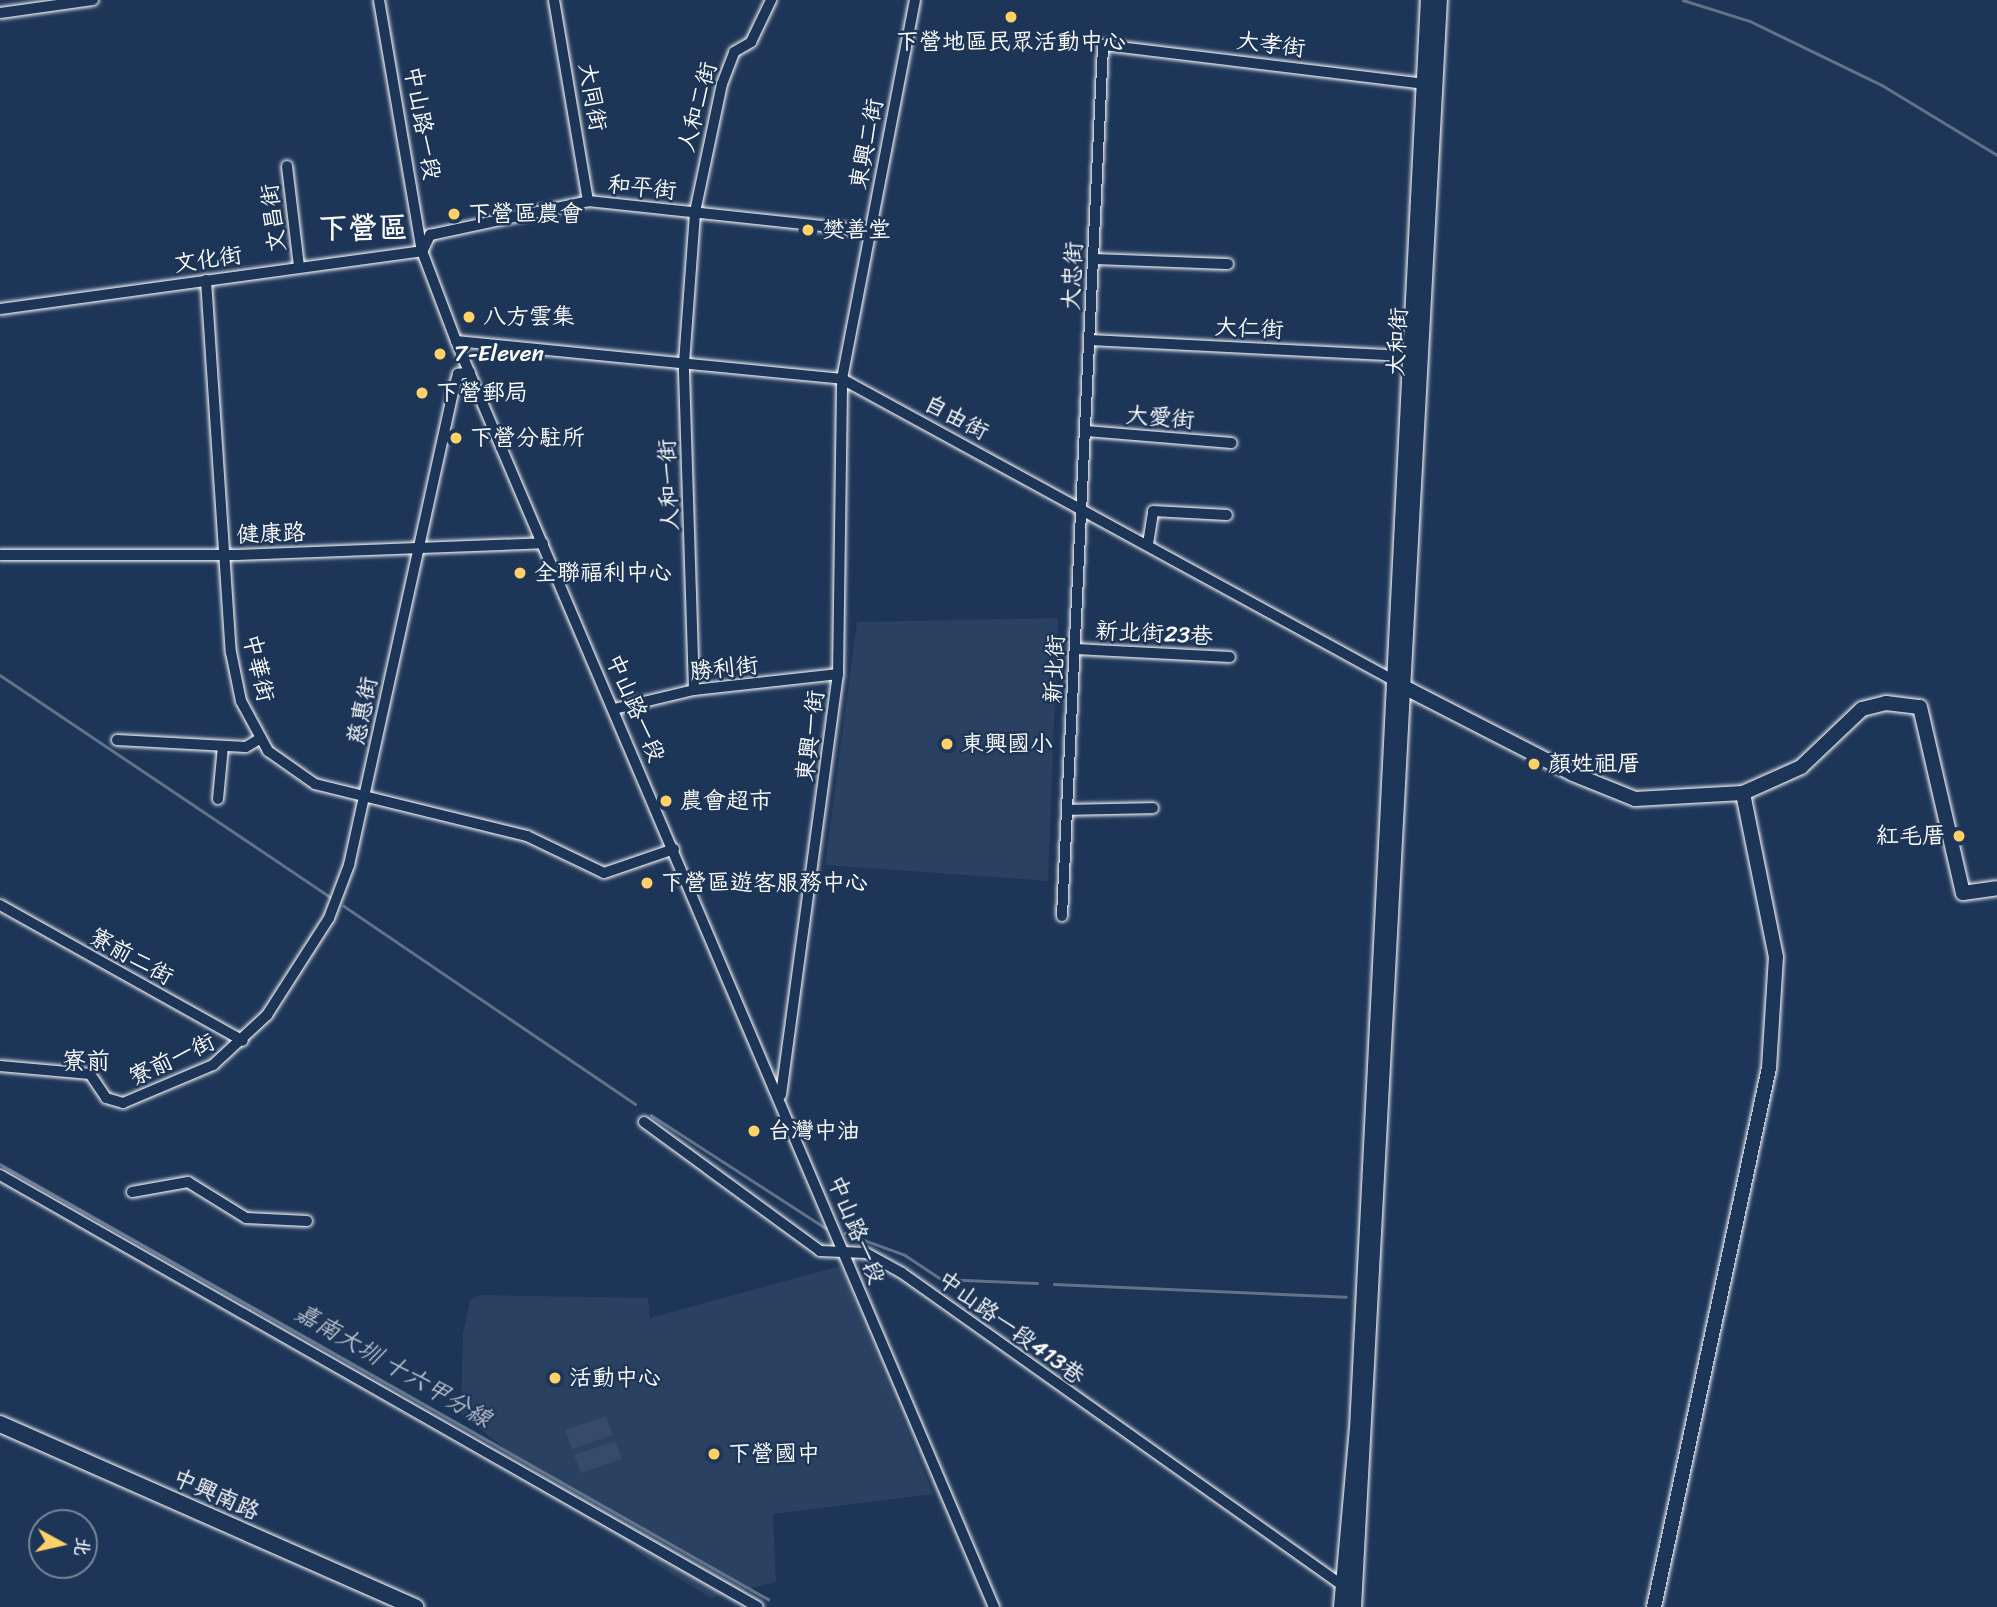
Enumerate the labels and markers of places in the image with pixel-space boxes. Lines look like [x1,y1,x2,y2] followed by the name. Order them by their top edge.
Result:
[1003,9,1019,25] marker: 下營地區民眾活動中心
[896,28,1126,56] place label: 下營地區民眾活動中心
[468,200,583,228] place label: 下營區農會
[446,206,462,222] marker: 下營區農會
[822,216,891,244] place label: 樊善堂
[800,222,816,238] marker: 樊善堂
[483,303,575,331] place label: 八方雲集
[461,309,477,325] marker: 八方雲集
[454,340,544,368] place label: 7-Eleven
[432,346,448,362] marker: 7-Eleven
[436,379,528,407] place label: 下營郵局
[414,385,430,401] marker: 下營郵局
[470,424,585,452] place label: 下營分駐所
[448,430,464,446] marker: 下營分駐所
[534,559,672,587] place label: 全聯福利中心
[512,565,528,581] marker: 全聯福利中心
[961,730,1053,758] place label: 東興國小
[939,736,955,752] marker: 東興國小
[1548,750,1640,778] place label: 顏姓祖厝
[1526,756,1542,772] marker: 顏姓祖厝
[680,787,772,815] place label: 農會超市
[658,793,674,809] marker: 農會超市
[1876,822,1945,850] place label: 紅毛厝
[1951,828,1967,844] marker: 紅毛厝
[661,869,868,897] place label: 下營區遊客服務中心
[639,875,655,891] marker: 下營區遊客服務中心
[768,1117,860,1145] place label: 台灣中油
[746,1123,762,1139] marker: 台灣中油
[569,1364,661,1392] place label: 活動中心
[547,1370,563,1386] marker: 活動中心
[728,1440,820,1468] place label: 下營國中
[706,1446,722,1462] marker: 下營國中

